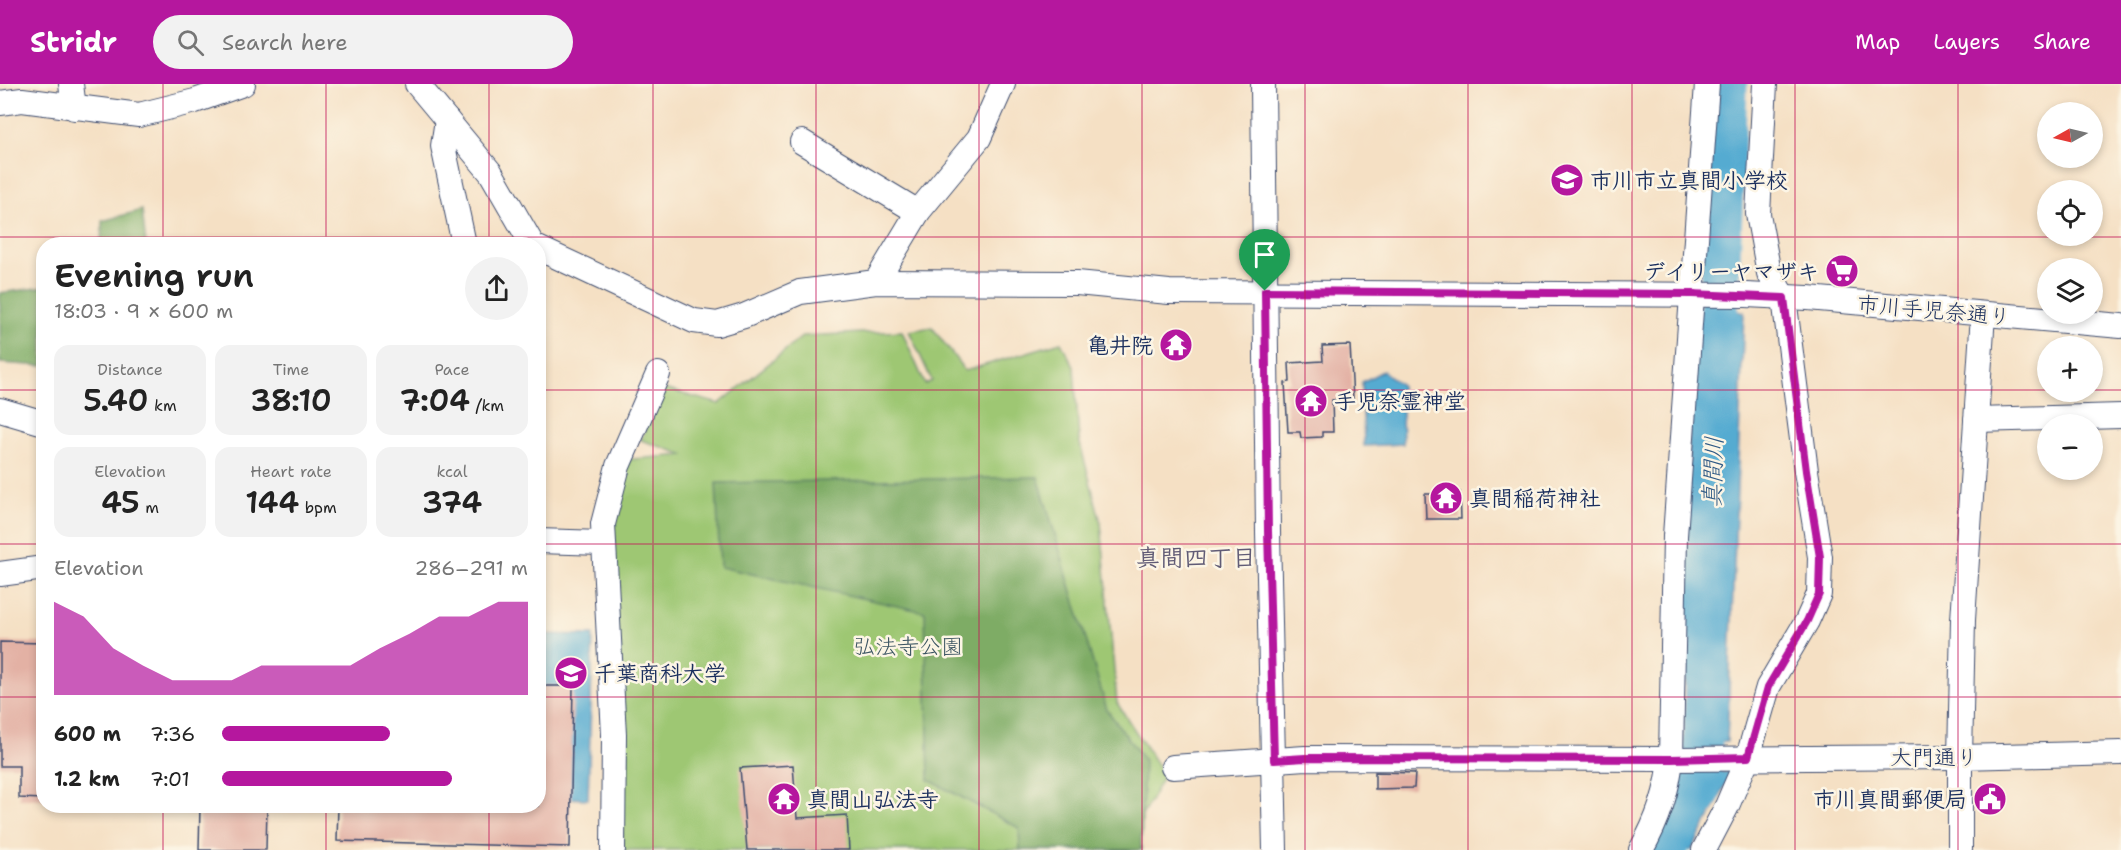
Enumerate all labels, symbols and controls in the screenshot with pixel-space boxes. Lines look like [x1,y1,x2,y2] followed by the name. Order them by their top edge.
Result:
[153,15,573,69] search box
[30,23,117,61] text: Stridr
[174,26,207,59] icon: search
[222,28,348,57] text: Search here
[1855,28,1900,56] text: Map
[1933,28,2000,56] text: Layers
[2033,28,2091,56] text: Share
[2037,102,2103,168] north arrow
[2037,102,2103,480] map controls
[1549,162,1585,198] school or university icon: 市川市立真間小学校
[1590,166,1788,195] place label: 市川市立真間小学校
[2037,180,2103,246] button: locate
[1239,229,1290,291] pin
[1248,238,1281,271] icon: arrive
[54,253,254,298] text: Evening run
[1824,253,1860,289] supermarket icon: デイリーヤマザキ
[465,257,528,320] button: share
[1643,257,1819,286] place label: デイリーヤマザキ
[2037,258,2103,324] button: layers
[1856,289,2012,332] street label: 市川手児奈通り
[54,298,233,324] text: 18:03 · 9 × 600 m
[1158,327,1194,363] temple icon: 亀井院
[1087,331,1153,360] place label: 亀井院
[2037,336,2103,402] button: +
[97,359,163,380] text: Distance
[273,359,309,380] text: Time
[434,359,470,380] text: Pace
[83,380,149,421] text: 5.40
[250,380,332,421] text: 38:10
[400,380,470,421] text: 7:04
[1293,383,1329,419] temple icon: 手児奈霊神堂
[1334,387,1466,416] place label: 手児奈霊神堂
[149,395,177,416] text: km
[470,395,504,416] text: /km
[2037,414,2103,480] button: −
[1696,435,1730,509] water label: 真間川
[94,461,166,482] text: Elevation
[250,461,332,482] text: Heart rate
[436,461,468,482] text: kcal
[1428,480,1464,516] temple icon: 真間稲荷神社
[101,482,140,523] text: 45
[245,482,299,523] text: 144
[422,482,482,523] text: 374
[1469,484,1601,513] place label: 真間稲荷神社
[140,497,159,518] text: m
[299,497,337,518] text: bpm
[1136,542,1256,574] district label: 真間四丁目
[54,555,144,581] text: Elevation
[414,555,528,581] text: 286–291 m
[853,632,963,661] park label: 弘法寺公園
[553,655,589,691] school or university icon: 千葉商科大学
[594,659,726,688] place label: 千葉商科大学
[54,721,121,747] text: 600 m
[150,721,195,747] text: 7:36
[1890,743,1978,772] street label: 大門通り
[54,766,120,792] text: 1.2 km
[150,766,190,792] text: 7:01
[766,781,802,817] temple icon: 真間山弘法寺
[1972,781,2008,817] public building icon: 市川真間郵便局
[807,785,939,814] place label: 真間山弘法寺
[1813,785,1967,814] place label: 市川真間郵便局

